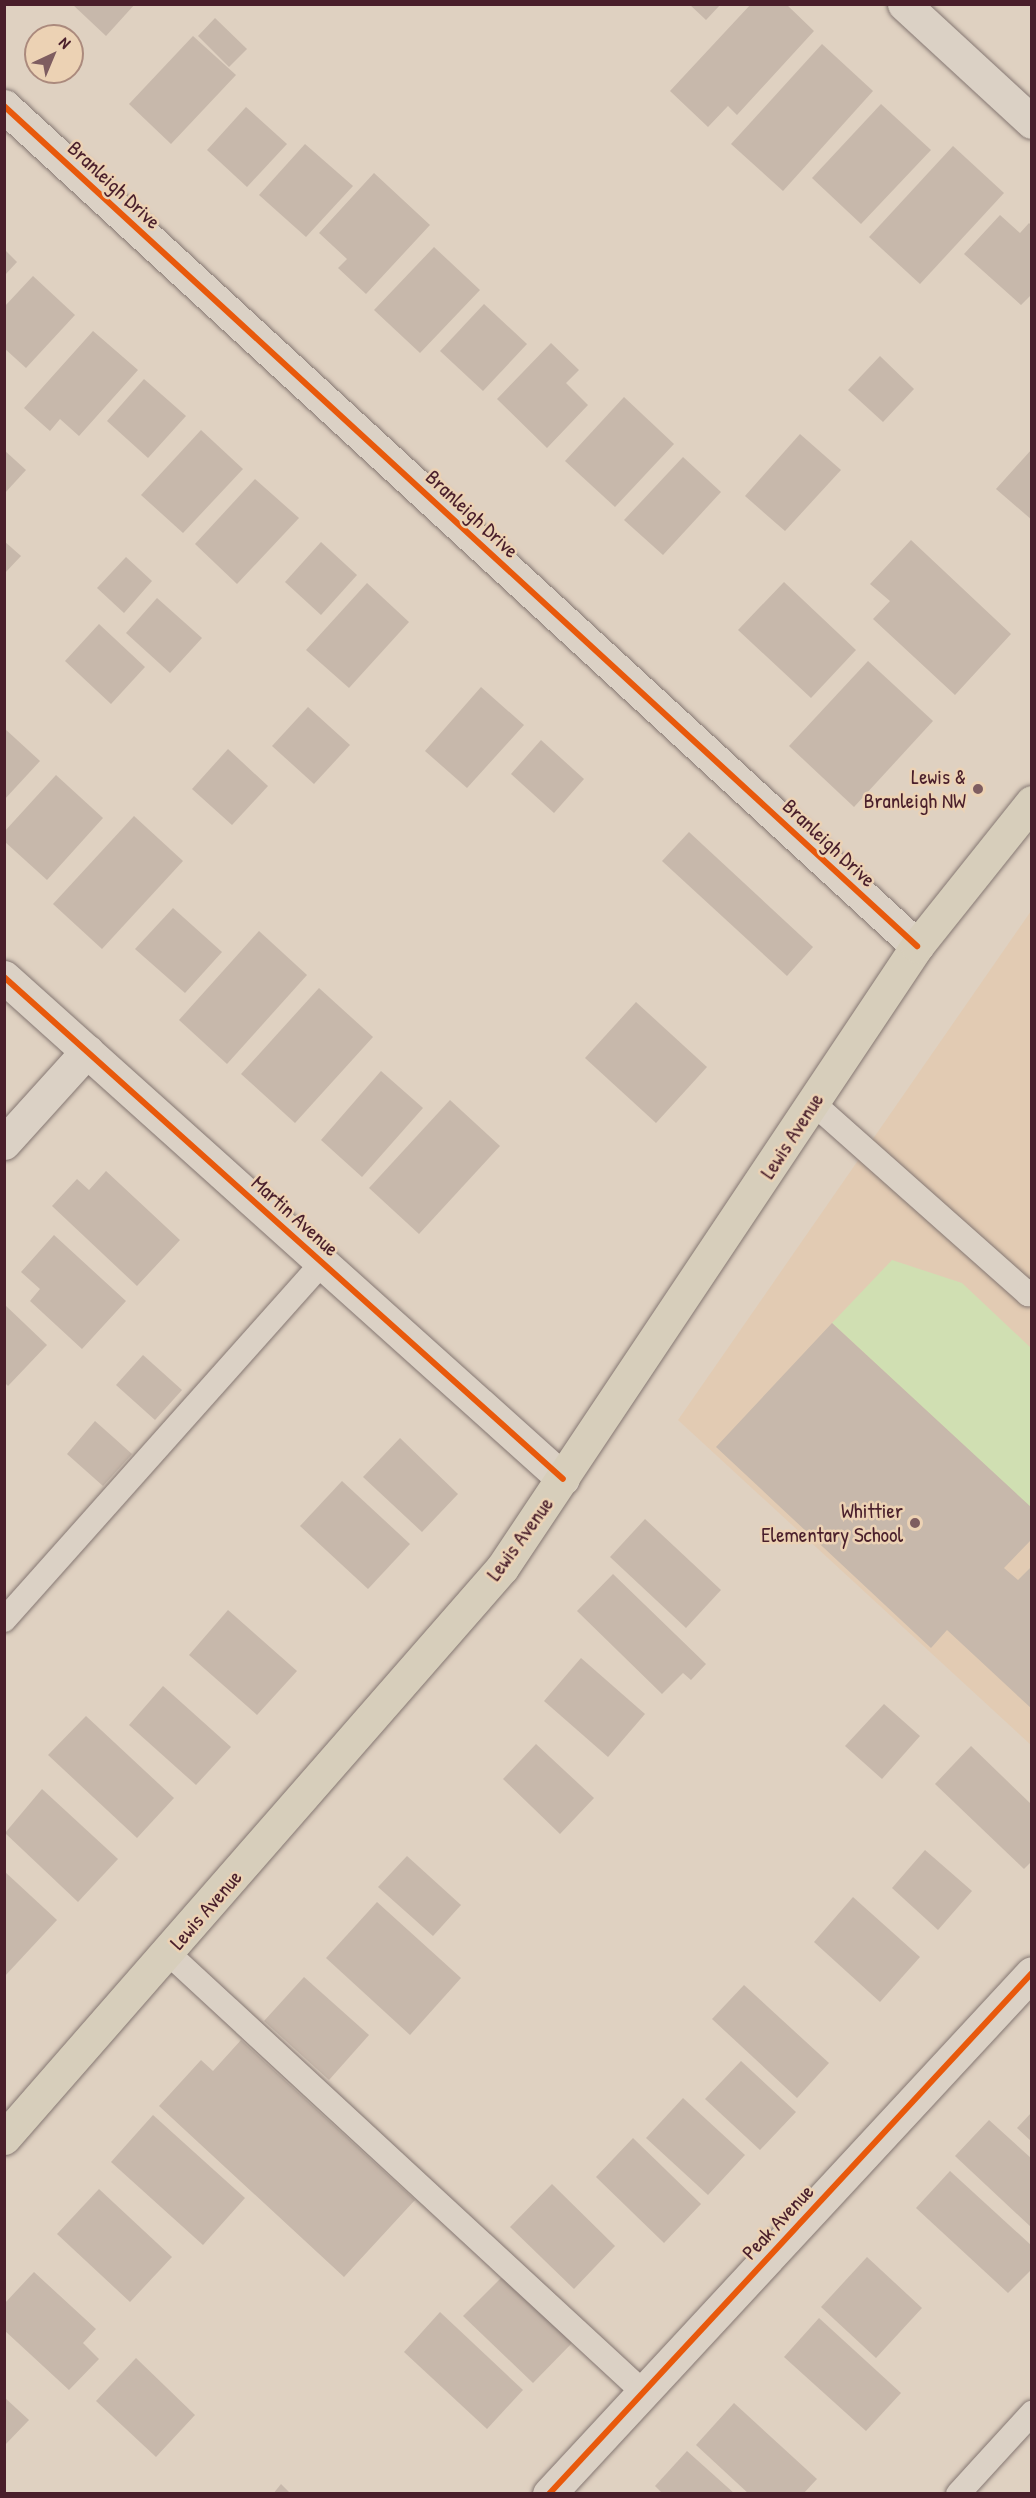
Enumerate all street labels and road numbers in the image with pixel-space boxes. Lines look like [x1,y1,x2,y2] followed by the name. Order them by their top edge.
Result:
[62,136,166,234] street label: Branleigh Drive
[420,465,524,563] street label: Branleigh Drive
[777,794,881,892] street label: Branleigh Drive
[755,1089,829,1183] street label: Lewis Avenue
[246,1170,344,1262] street label: Martin Avenue
[481,1492,559,1586] street label: Lewis Avenue
[165,1865,247,1955] street label: Lewis Avenue
[737,2179,819,2265] street label: Peak Avenue

